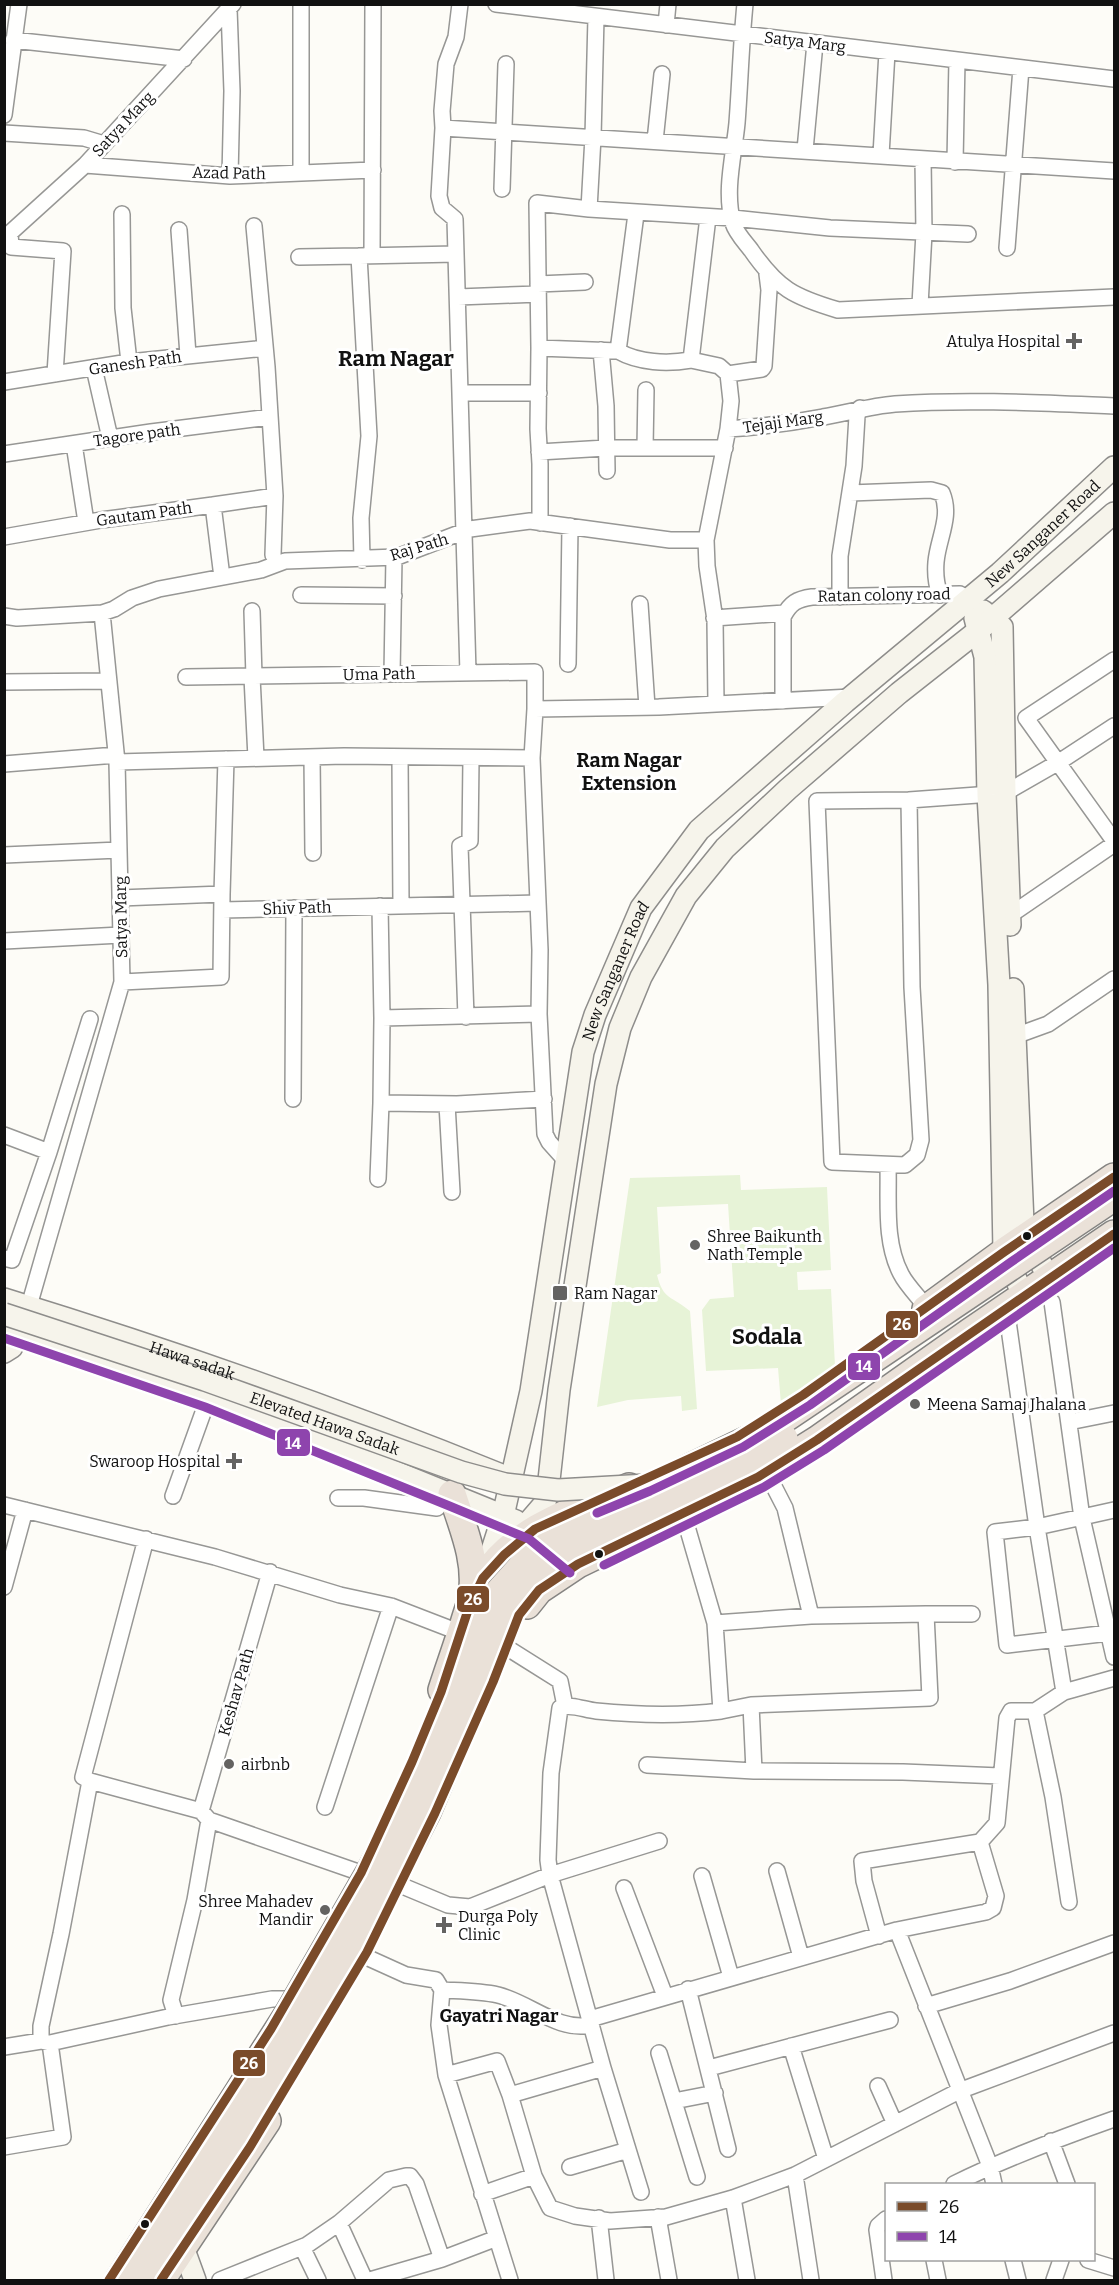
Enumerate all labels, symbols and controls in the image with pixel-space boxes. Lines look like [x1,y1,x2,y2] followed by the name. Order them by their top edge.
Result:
[763,28,847,56] street label: Satya Marg
[88,87,158,161] street label: Satya Marg
[192,163,266,183] street label: Azad Path
[946,332,1060,351] place label: Atulya Hospital
[1065,332,1083,350] marker: Atulya Hospital
[338,345,455,372] district label: Ram Nagar
[87,347,183,379] street label: Ganesh Path
[742,407,824,437] street label: Tejaji Marg
[92,419,182,451] street label: Tagore path
[981,475,1104,591] street label: New Sanganer Road
[95,498,193,530] street label: Gautam Path
[388,529,451,565] street label: Raj Path
[817,584,951,606] street label: Ratan colony road
[342,664,416,684] street label: Uma Path
[576,748,682,795] district label: Ram Nagar Extension
[111,876,131,958] street label: Satya Marg
[262,897,332,919] street label: Shiv Path
[578,897,653,1043] street label: New Sanganer Road
[707,1227,822,1264] place label: Shree Baikunth Nath Temple
[1021,1230,1033,1242] unlabelled marker
[688,1238,702,1252] marker: Shree Baikunth Nath Temple
[551,1284,569,1302] marker: Ram Nagar
[574,1284,657,1303] place label: Ram Nagar
[885,1310,919,1339] line badge: 26
[893,1315,912,1334] text: 26
[732,1323,803,1350] district label: Sodala
[147,1337,237,1384] street label: Hawa sadak
[847,1352,881,1381] line badge: 14
[856,1357,873,1376] text: 14
[248,1388,402,1459] street label: Elevated Hawa Sadak
[927,1395,1086,1414] place label: Meena Samaj Jhalana
[908,1397,922,1411] marker: Meena Samaj Jhalana
[276,1428,311,1457] line badge: 14
[285,1434,302,1453] text: 14
[89,1452,220,1471] place label: Swaroop Hospital
[225,1452,243,1470] marker: Swaroop Hospital
[593,1548,605,1560] unlabelled marker
[456,1585,490,1613] line badge: 26
[464,1590,483,1609] text: 26
[214,1646,258,1738] street label: Keshav Path
[241,1755,290,1774] place label: airbnb
[222,1757,236,1771] marker: airbnb
[198,1892,314,1929] place label: Shree Mahadev Mandir
[318,1903,332,1917] marker: Shree Mahadev Mandir
[458,1907,539,1944] place label: Durga Poly Clinic
[435,1916,453,1934] marker: Durga Poly Clinic
[440,2005,559,2027] district label: Gayatri Nagar
[232,2049,266,2077] line badge: 26
[240,2054,259,2073] text: 26
[885,2183,1095,2261] legend
[939,2196,959,2218] text: 26
[139,2218,151,2230] unlabelled marker
[939,2226,957,2248] text: 14

